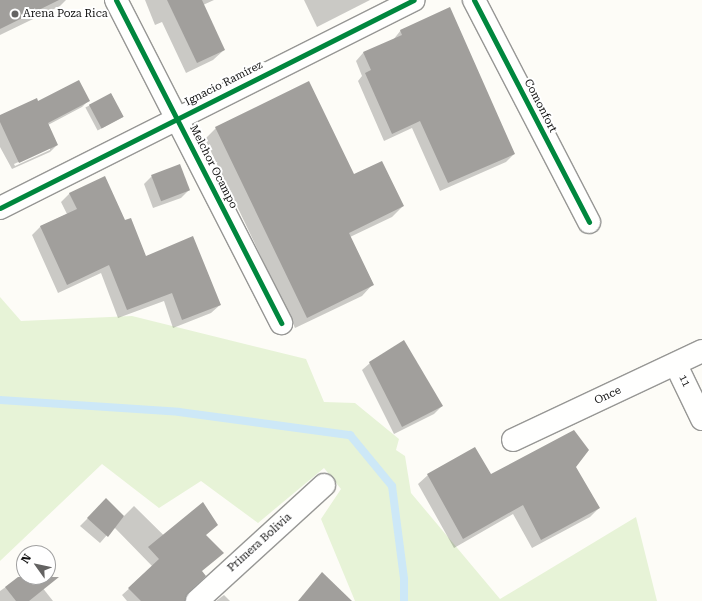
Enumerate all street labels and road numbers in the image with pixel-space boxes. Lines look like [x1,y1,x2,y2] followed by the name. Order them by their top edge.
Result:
[183,59,265,109] street label: Ignacio Ramírez
[521,77,559,135] street label: Comonfort
[186,123,240,211] street label: Melchor Ocampo
[675,373,693,389] street label: 11
[593,384,623,408] street label: Once
[225,511,295,575] street label: Primera Bolivia

